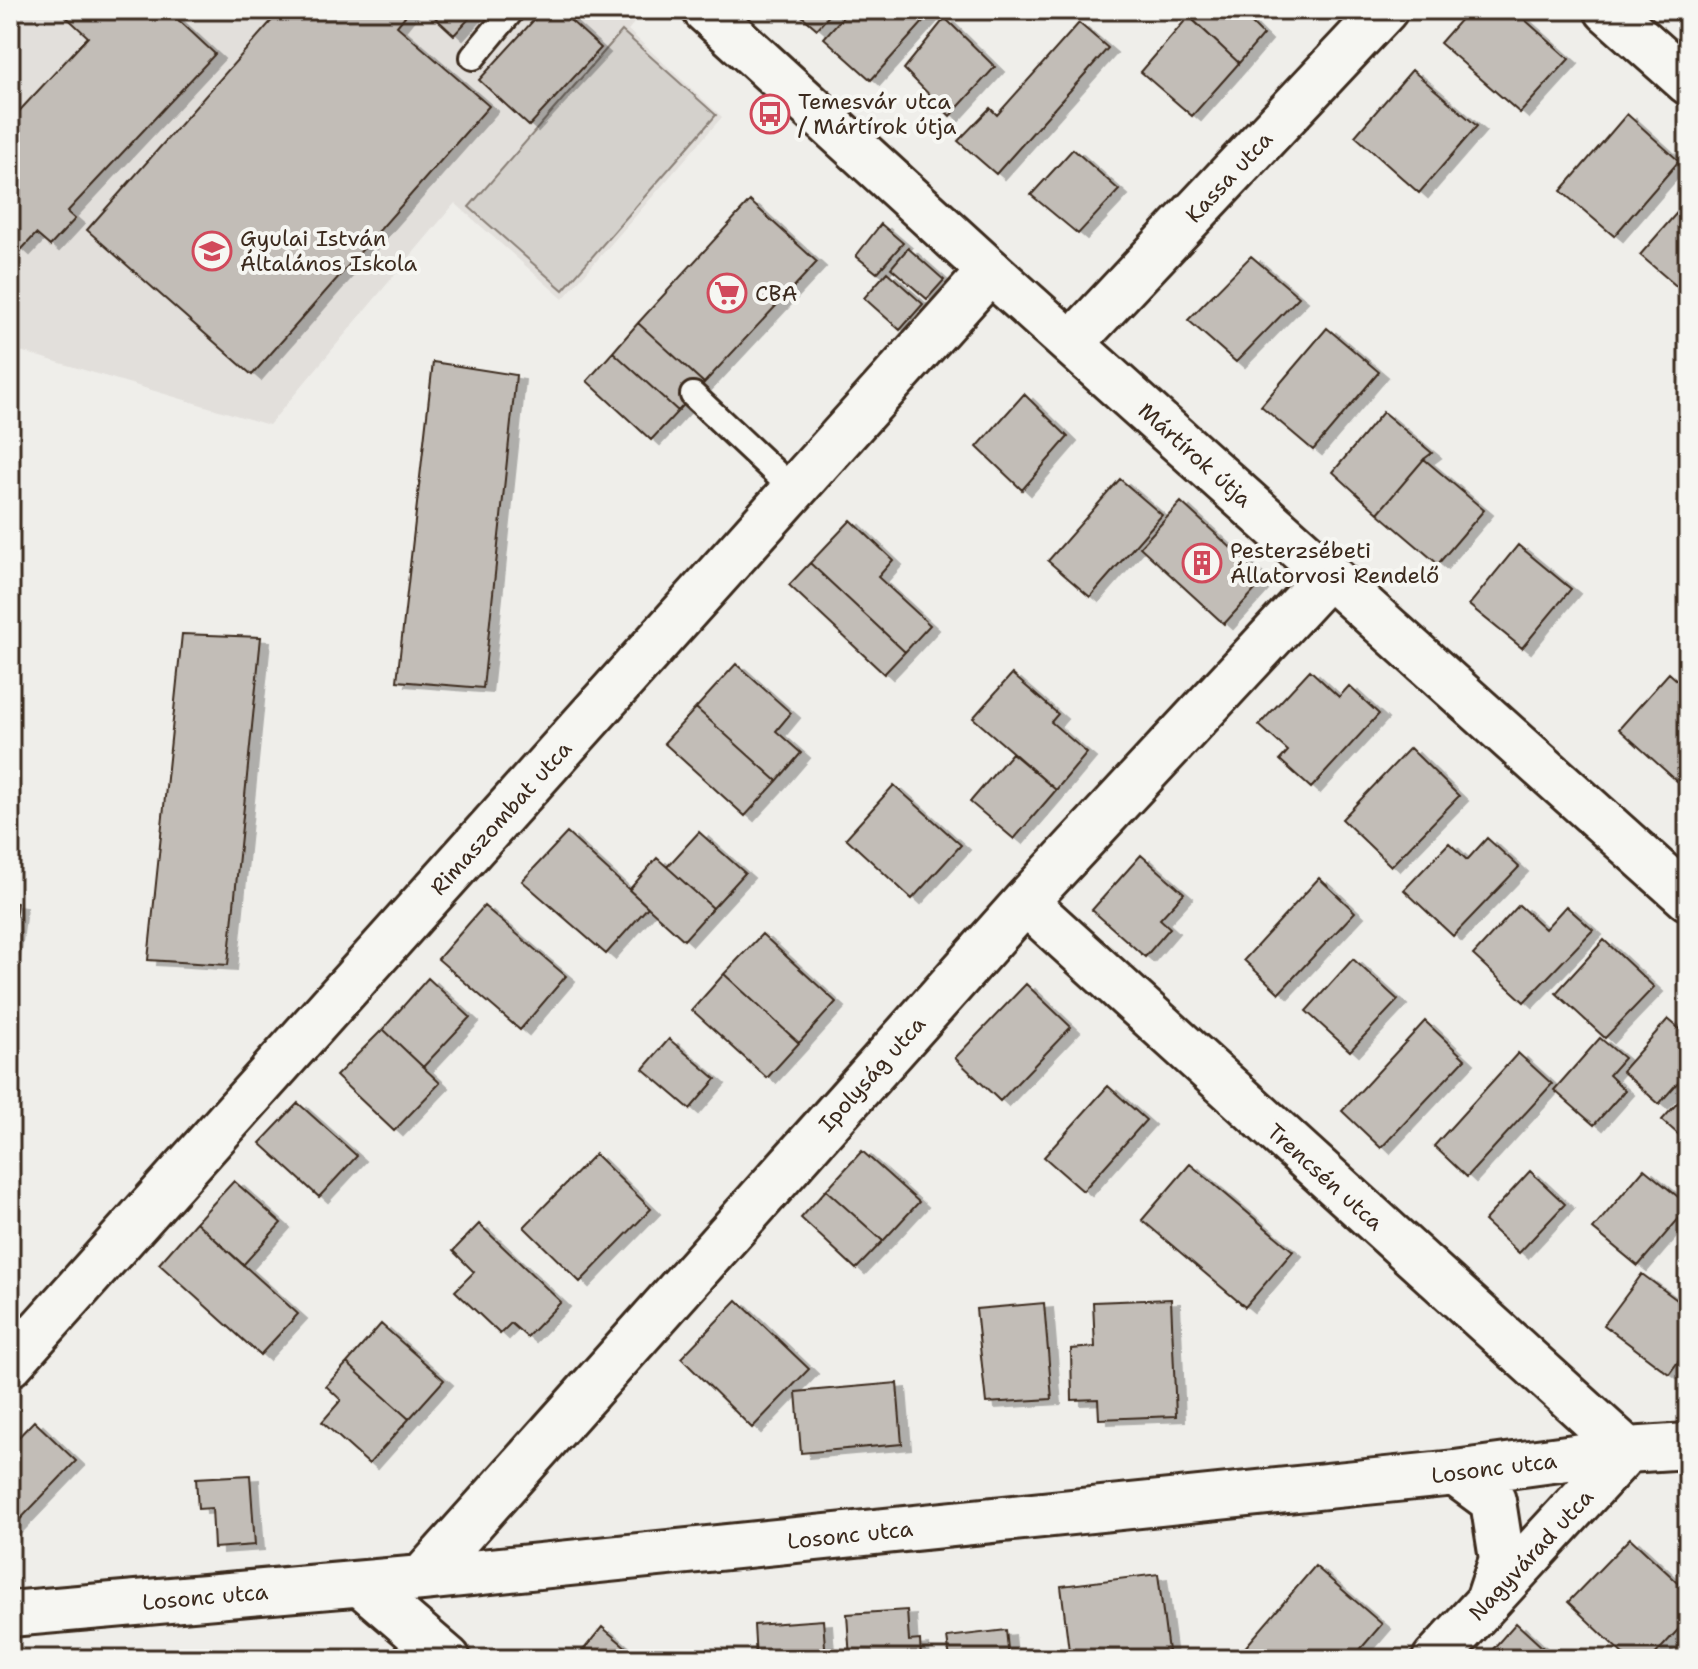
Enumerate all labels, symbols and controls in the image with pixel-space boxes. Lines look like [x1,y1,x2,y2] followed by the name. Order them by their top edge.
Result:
[798,87,957,141] place label: Temesvár utca / Mártírok útja
[749,93,791,135] bus stop icon: Temesvár utca / Mártírok útja
[1179,125,1279,229] street label: Kassa utca
[240,224,418,278] place label: Gyulai István Általános Iskola
[191,230,233,272] school or university icon: Gyulai István Általános Iskola
[706,272,748,314] supermarket icon: CBA
[755,279,797,308] place label: CBA
[1132,396,1258,514] street label: Mártírok útja
[1230,536,1439,590] place label: Pesterzsébeti Állatorvosi Rendelő
[1181,542,1223,584] building icon: Pesterzsébeti Állatorvosi Rendelő
[424,734,578,901] street label: Rimaszombat utca
[812,1010,932,1138] street label: Ipolyság utca
[1261,1117,1389,1237] street label: Trencsén utca
[1430,1446,1559,1490] street label: Losonc utca
[1462,1483,1600,1627] street label: Nagyvárad utca
[786,1514,915,1556] street label: Losonc utca
[141,1577,269,1617] street label: Losonc utca

